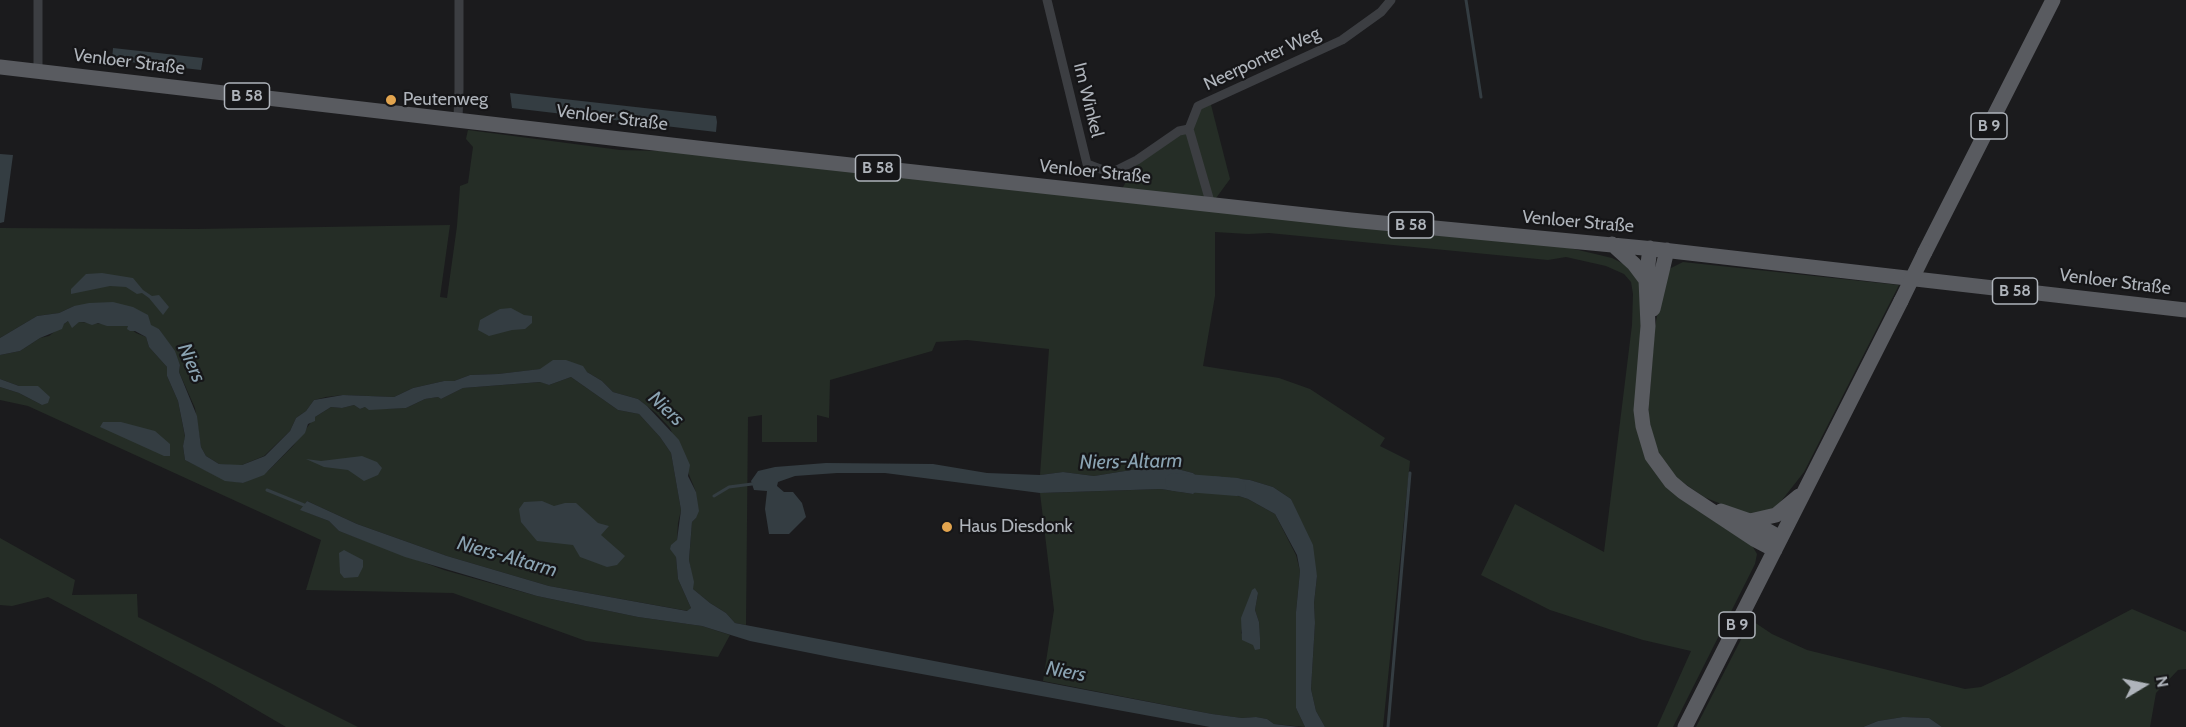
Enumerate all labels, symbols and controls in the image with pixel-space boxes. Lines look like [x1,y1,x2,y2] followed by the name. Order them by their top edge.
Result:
[1200,23,1324,95] street label: Neerponter Weg
[72,44,186,80] street label: Venloer Straße
[1068,60,1108,140] street label: Im Winkel
[224,83,270,109] road number: B 58
[403,89,488,111] place label: Peutenweg
[384,93,398,107] marker: Peutenweg
[555,100,669,136] street label: Venloer Straße
[1971,113,2007,139] road number: B 9
[856,155,900,181] road number: B 58
[1038,155,1152,189] street label: Venloer Straße
[1521,206,1635,238] street label: Venloer Straße
[1388,212,1434,238] road number: B 58
[2058,264,2172,300] street label: Venloer Straße
[1992,278,2038,304] road number: B 58
[172,340,210,386] water label: Niers
[643,387,689,431] water label: Niers
[1079,449,1183,475] water label: Niers-Altarm
[959,516,1073,538] place label: Haus Diesdonk
[940,520,954,534] marker: Haus Diesdonk
[454,531,560,583] water label: Niers-Altarm
[1719,612,1755,638] road number: B 9
[2114,655,2174,715] north arrow
[1044,657,1088,687] water label: Niers
[2152,675,2173,689] text: N

